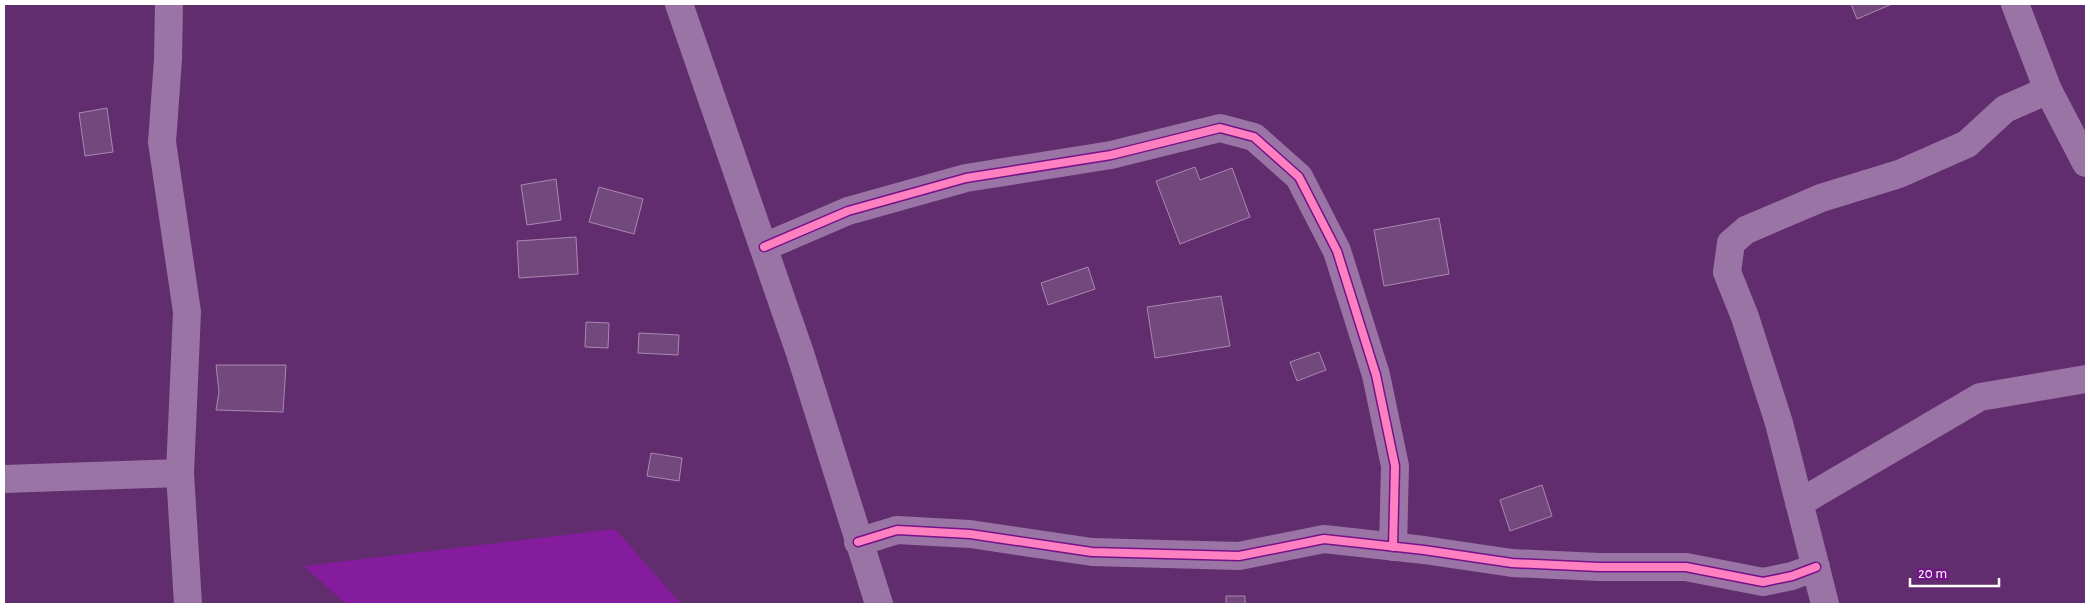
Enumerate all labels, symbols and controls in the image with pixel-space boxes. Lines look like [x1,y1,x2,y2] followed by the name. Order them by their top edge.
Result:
[1910,556,1999,588] scale bar
[1918,566,1947,581] text: 20 m

